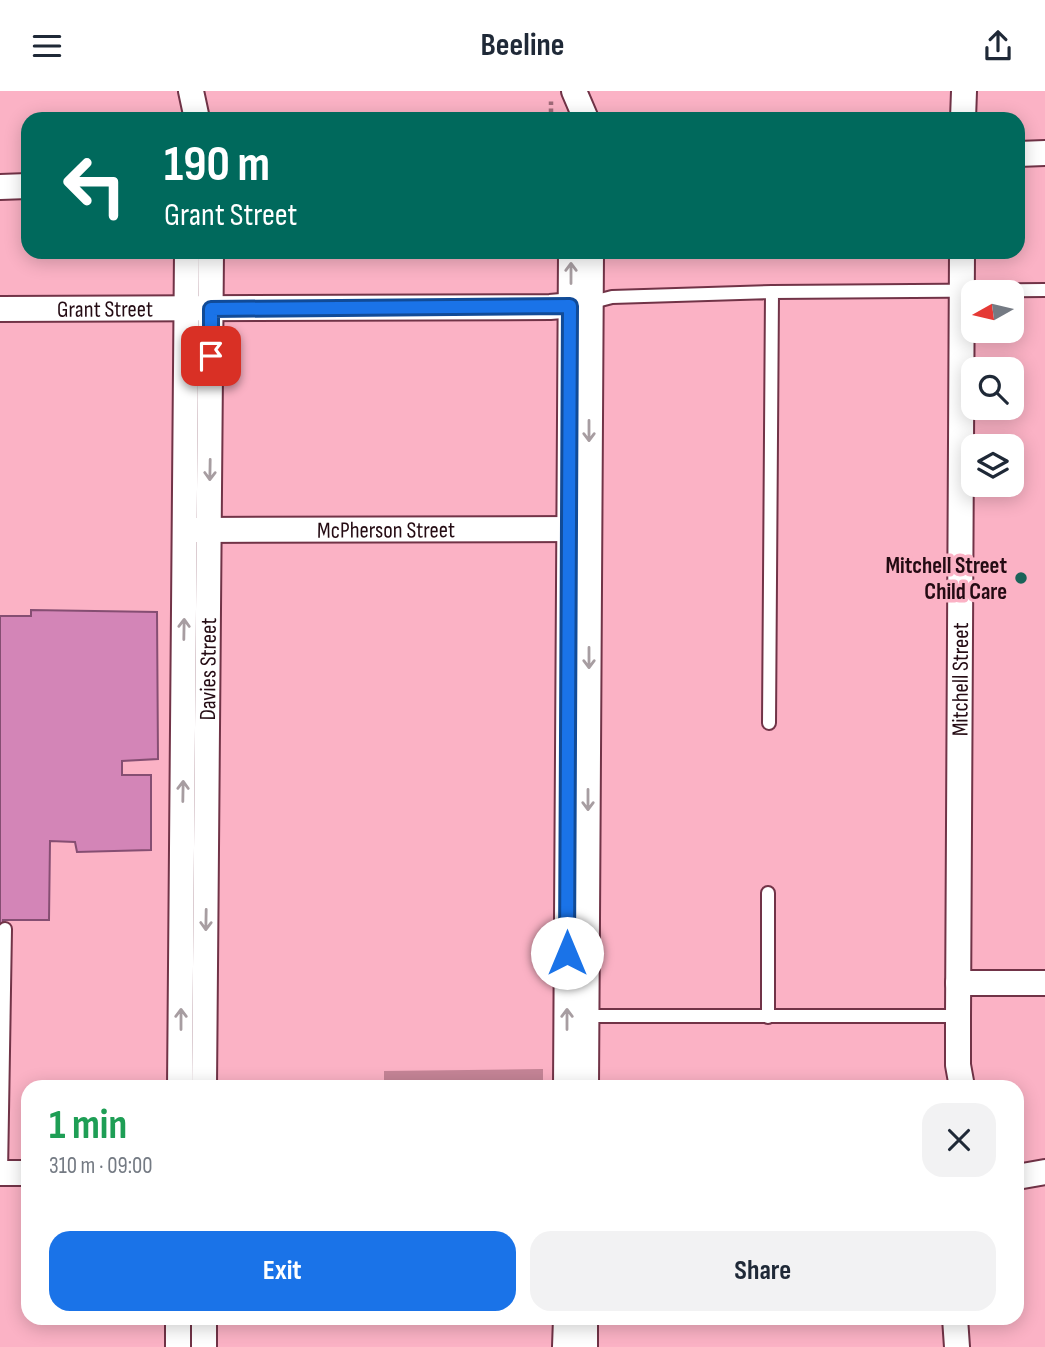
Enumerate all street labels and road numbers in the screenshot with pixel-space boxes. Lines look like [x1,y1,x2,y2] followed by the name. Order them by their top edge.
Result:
[57,295,153,324] street label: Grant Street
[317,516,455,545] street label: McPherson Street
[194,618,223,721] street label: Davies Street
[946,622,975,736] street label: Mitchell Street

